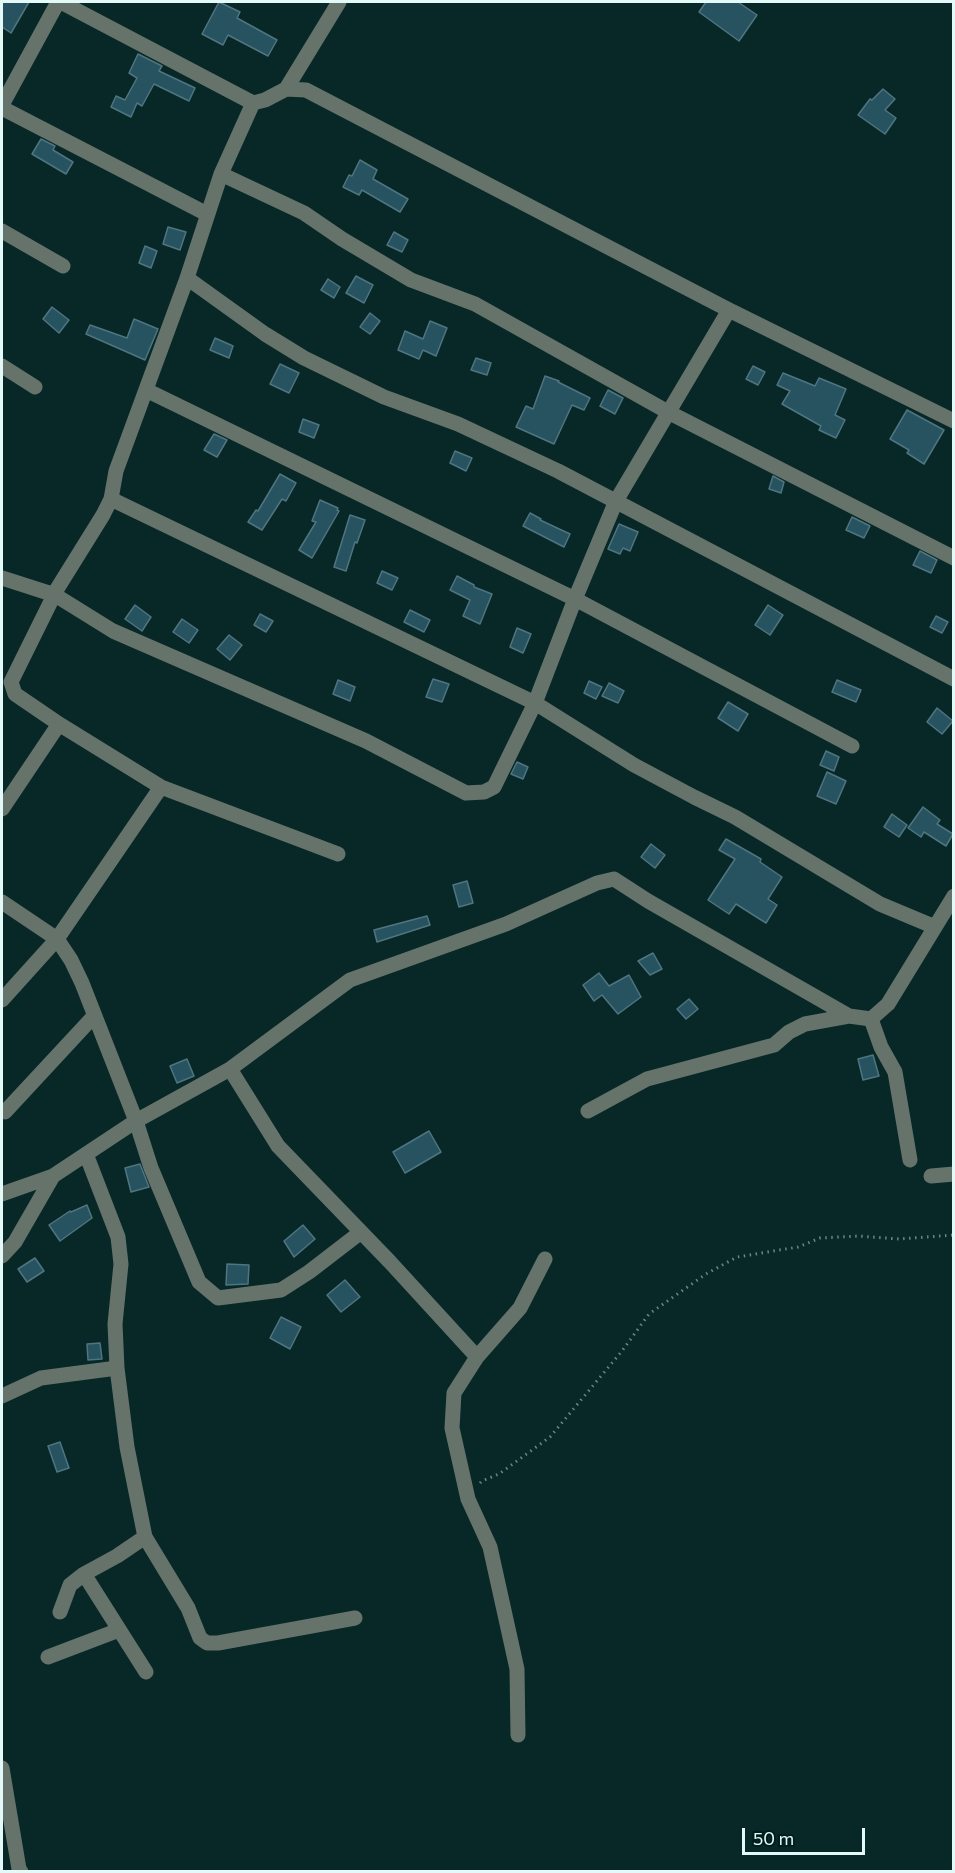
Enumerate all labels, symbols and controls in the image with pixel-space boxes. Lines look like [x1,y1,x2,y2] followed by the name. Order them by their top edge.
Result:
[745,1816,868,1854] scale bar
[753,1827,794,1849] text: 50 m

